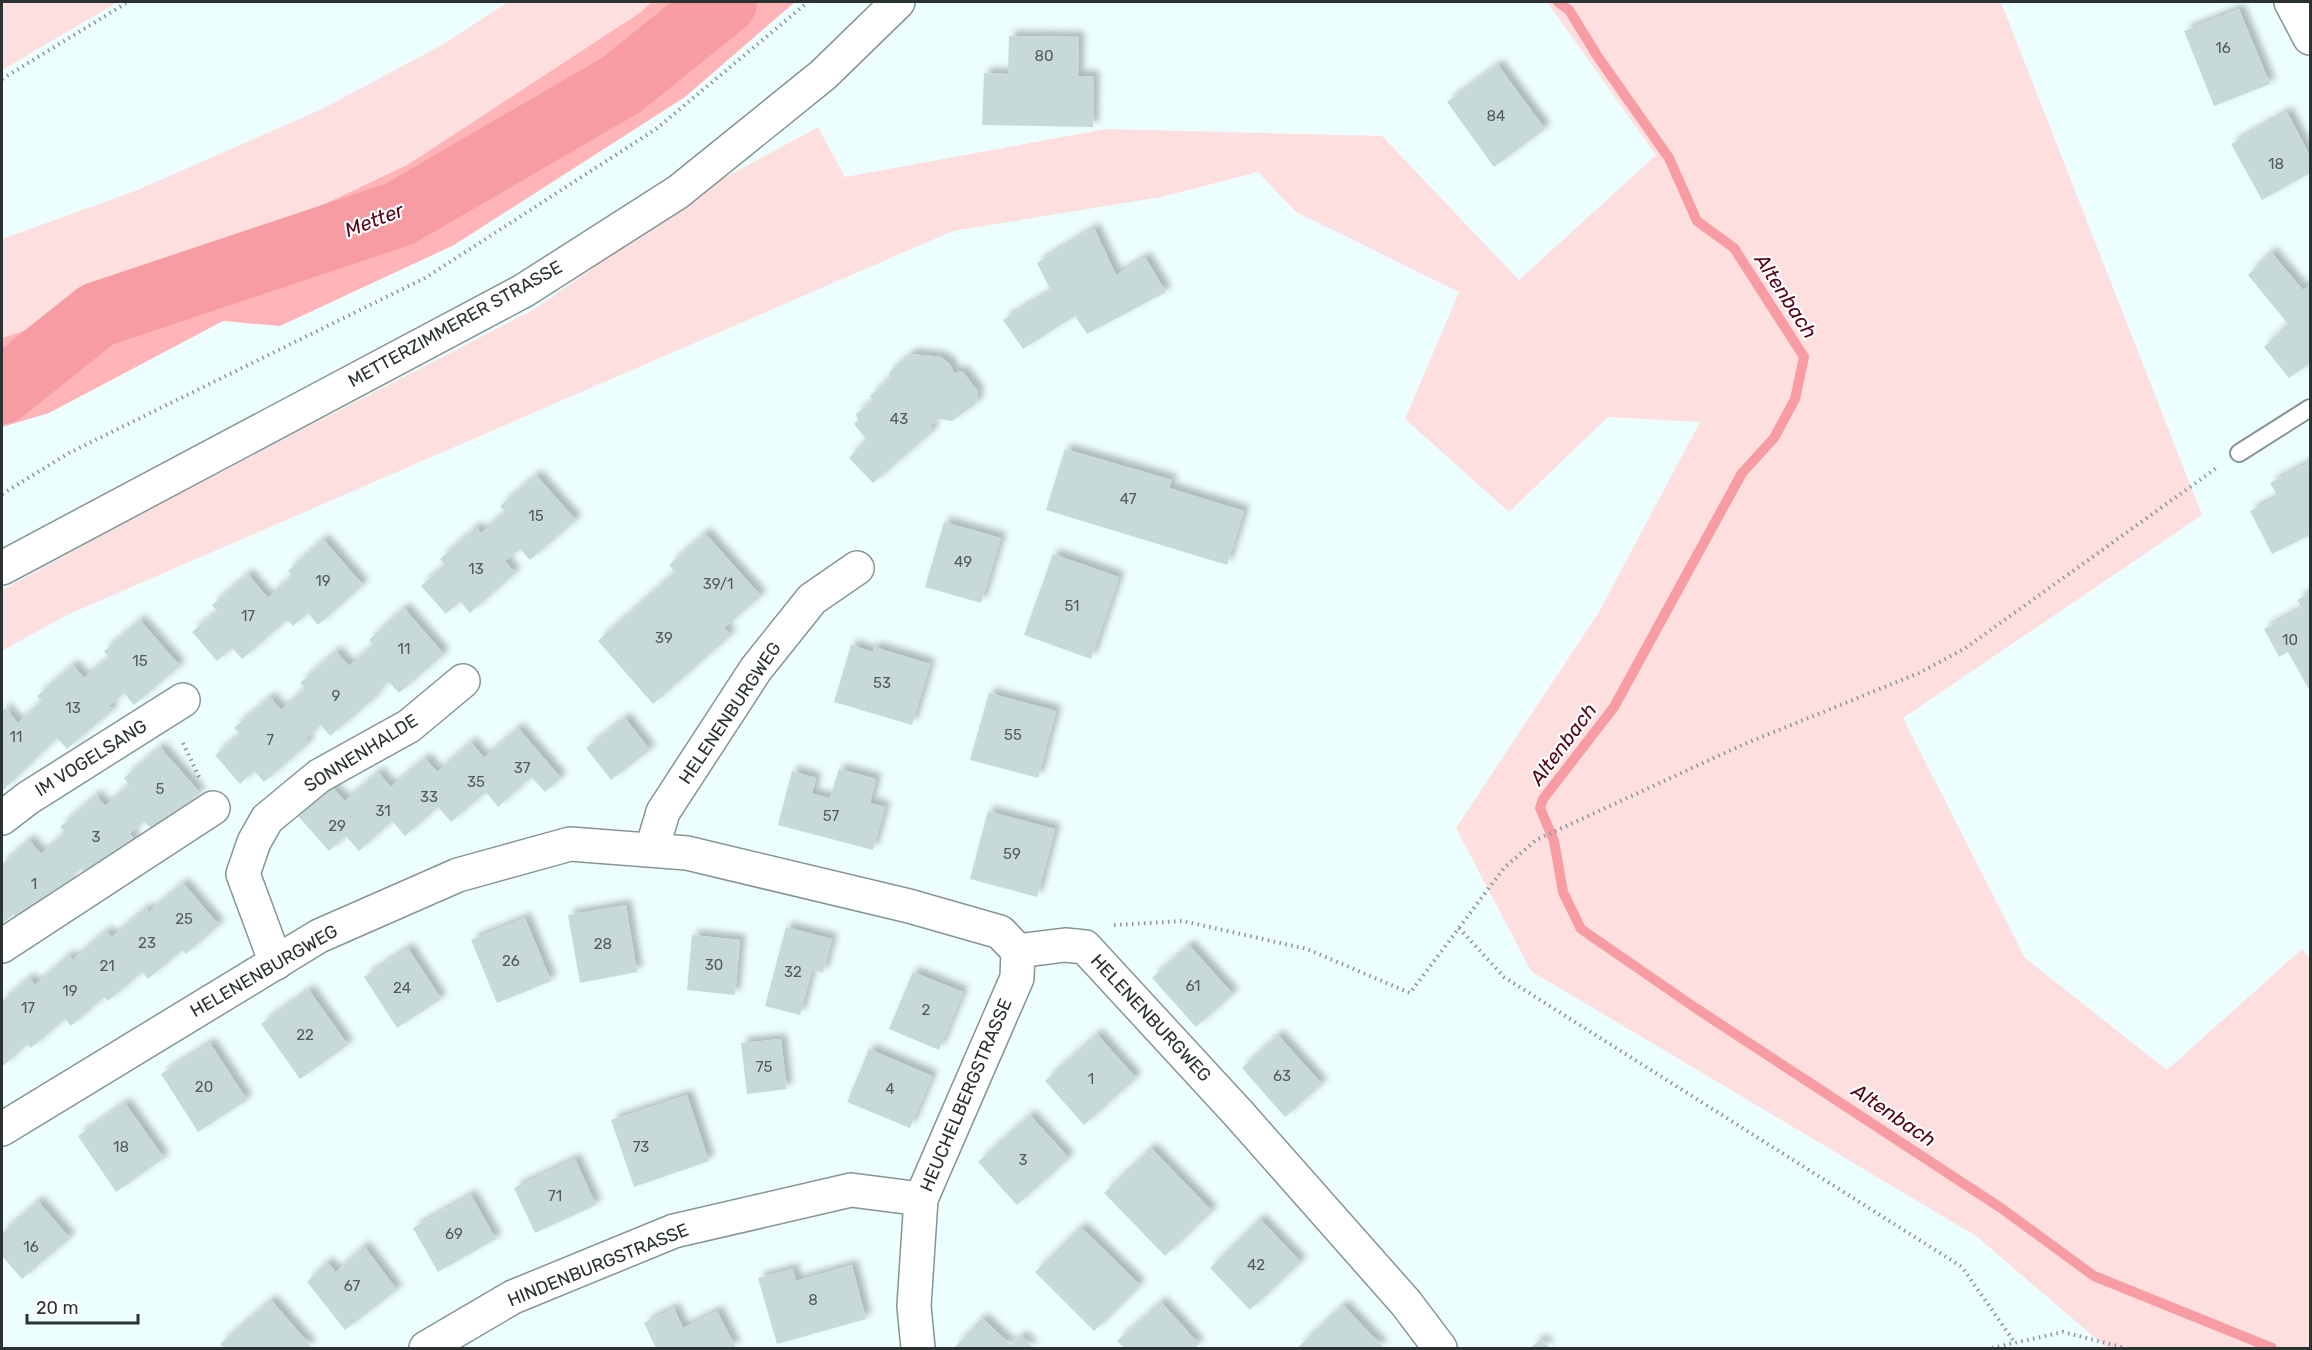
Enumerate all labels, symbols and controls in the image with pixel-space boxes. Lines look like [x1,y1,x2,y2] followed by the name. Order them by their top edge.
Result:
[2215,39,2231,57] house number: 16
[1034,47,1054,65] house number: 80
[1487,107,1505,125] house number: 84
[2268,155,2284,173] house number: 18
[341,197,408,242] water label: Metter
[1749,248,1822,343] water label: Altenbach
[344,256,566,392] street label: METTERZIMMERER STRASSE
[890,410,908,428] house number: 43
[1120,490,1137,508] house number: 47
[528,507,544,525] house number: 15
[954,553,972,571] house number: 49
[468,560,484,578] house number: 13
[315,572,331,590] house number: 19
[703,575,733,593] house number: 39/1
[1064,597,1080,615] house number: 51
[241,607,255,625] house number: 17
[655,629,673,647] house number: 39
[2282,631,2298,649] house number: 10
[674,638,786,788] street label: HELENENBURGWEG
[398,640,410,658] house number: 11
[132,652,148,670] house number: 15
[873,674,891,692] house number: 53
[332,687,341,705] house number: 9
[1524,698,1602,790] water label: Altenbach
[65,699,81,717] house number: 13
[300,709,422,797] street label: SONNENHALDE
[31,715,151,801] street label: IM VOGELSANG
[1004,726,1022,744] house number: 55
[10,728,22,746] house number: 11
[266,731,274,749] house number: 7
[514,759,531,777] house number: 37
[467,773,485,791] house number: 35
[156,780,165,798] house number: 5
[420,788,438,806] house number: 33
[375,802,391,820] house number: 31
[823,807,840,825] house number: 57
[328,817,346,835] house number: 29
[91,828,101,846] house number: 3
[1003,845,1021,863] house number: 59
[31,875,37,893] house number: 1
[175,910,193,928] house number: 25
[186,920,342,1022] street label: HELENENBURGWEG
[138,934,156,952] house number: 23
[594,935,612,953] house number: 28
[1086,950,1216,1086] street label: HELENENBURGWEG
[502,952,520,970] house number: 26
[705,956,723,974] house number: 30
[99,957,115,975] house number: 21
[784,963,802,981] house number: 32
[1185,977,1201,995] house number: 61
[393,979,411,997] house number: 24
[62,982,78,1000] house number: 19
[915,995,1017,1195] street label: HEUCHELBERGSTRASSE
[21,999,35,1017] house number: 17
[922,1001,931,1019] house number: 2
[296,1026,314,1044] house number: 22
[756,1058,772,1076] house number: 75
[1273,1067,1291,1085] house number: 63
[1088,1070,1094,1088] house number: 1
[195,1078,213,1096] house number: 20
[1847,1078,1941,1152] water label: Altenbach
[885,1080,895,1098] house number: 4
[113,1138,129,1156] house number: 18
[633,1138,649,1156] house number: 73
[1018,1151,1028,1169] house number: 3
[548,1187,562,1205] house number: 71
[504,1219,692,1311] street label: HINDENBURGSTRASSE
[445,1225,463,1243] house number: 69
[23,1238,39,1256] house number: 16
[1247,1256,1265,1274] house number: 42
[344,1277,360,1295] house number: 67
[27,1287,138,1325] scale bar
[808,1291,818,1309] house number: 8
[36,1297,78,1319] text: 20 m

